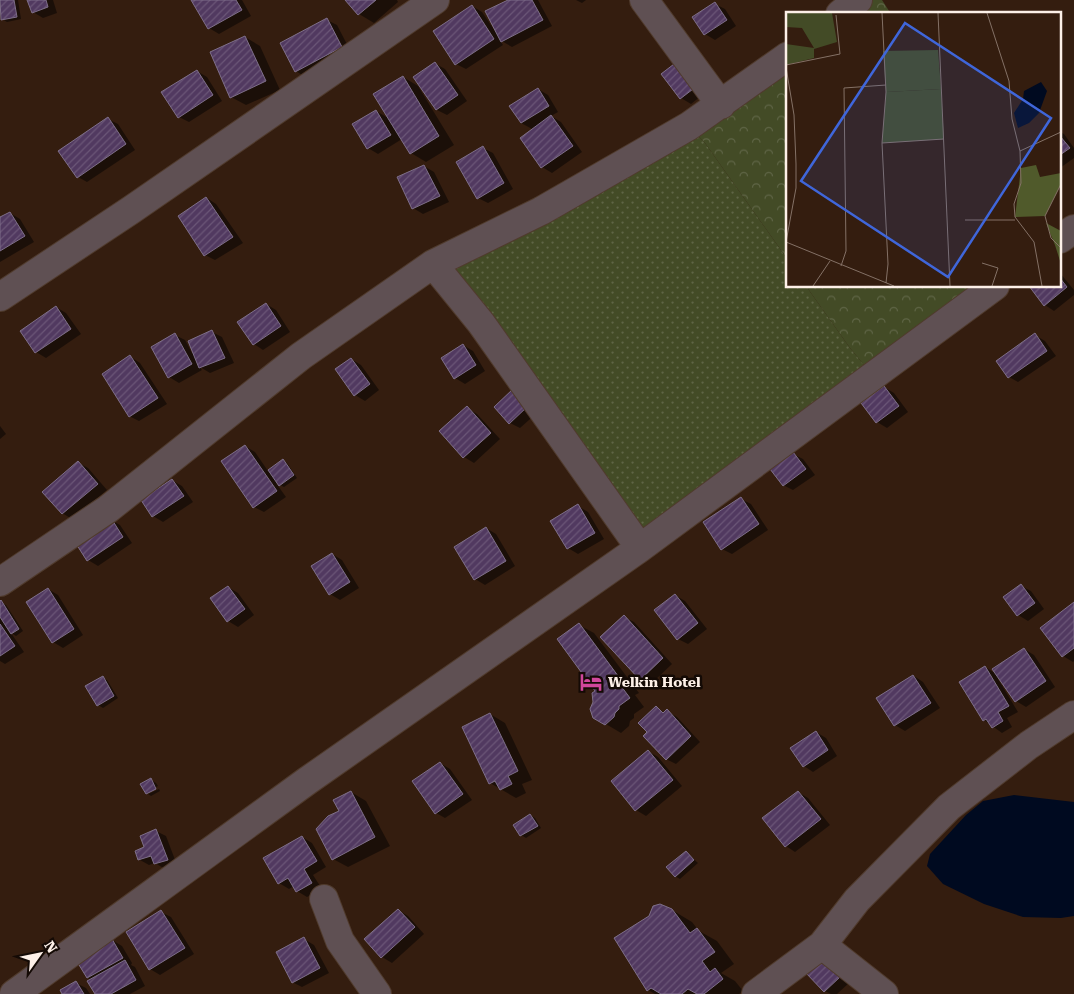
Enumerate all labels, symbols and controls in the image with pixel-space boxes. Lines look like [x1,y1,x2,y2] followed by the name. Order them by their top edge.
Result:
[786,12,1062,288] inset map
[578,669,604,695] hotel icon: Welkin Hotel
[608,674,701,690] place label: Welkin Hotel
[15,929,65,979] north arrow
[41,938,61,956] text: N

